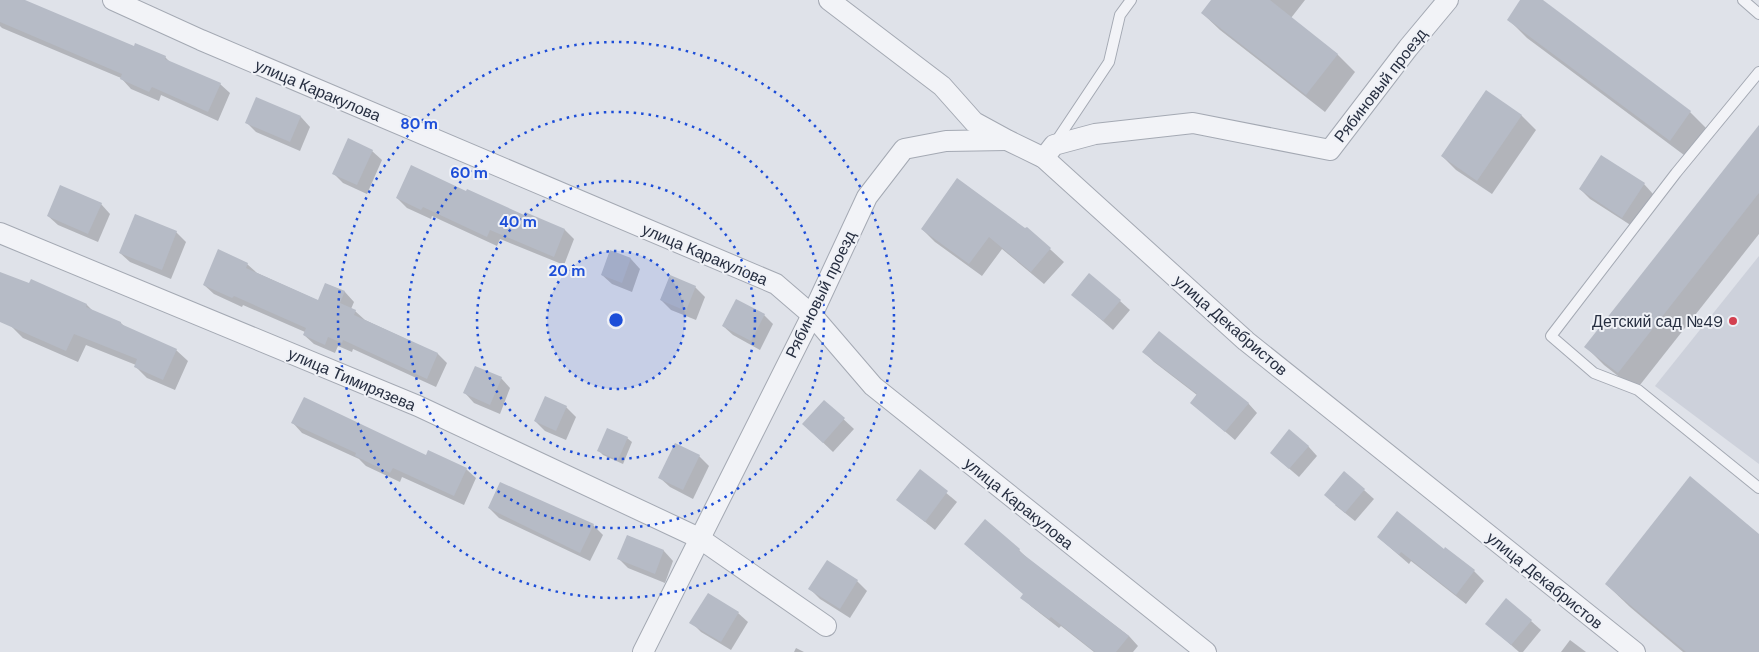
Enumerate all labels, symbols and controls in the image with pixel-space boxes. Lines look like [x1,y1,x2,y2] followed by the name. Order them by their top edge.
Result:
[1329,23,1432,147] street label: Рябиновый проезд
[252,54,384,126] street label: улица Каракулова
[400,114,438,134] text: 80 m
[450,163,488,183] text: 60 m
[499,212,537,232] text: 40 m
[639,218,771,290] street label: улица Каракулова
[781,226,861,361] street label: Рябиновый проезд
[549,261,585,281] text: 20 m
[1170,270,1292,380] street label: улица Декабристов
[607,311,625,329] centre of rings
[1592,311,1723,332] place label: Детский сад №49
[1727,315,1739,327] marker: Детский сад №49
[285,343,419,416] street label: улица Тимирязева
[960,453,1078,554] street label: улица Каракулова
[1482,527,1607,634] street label: улица Декабристов

